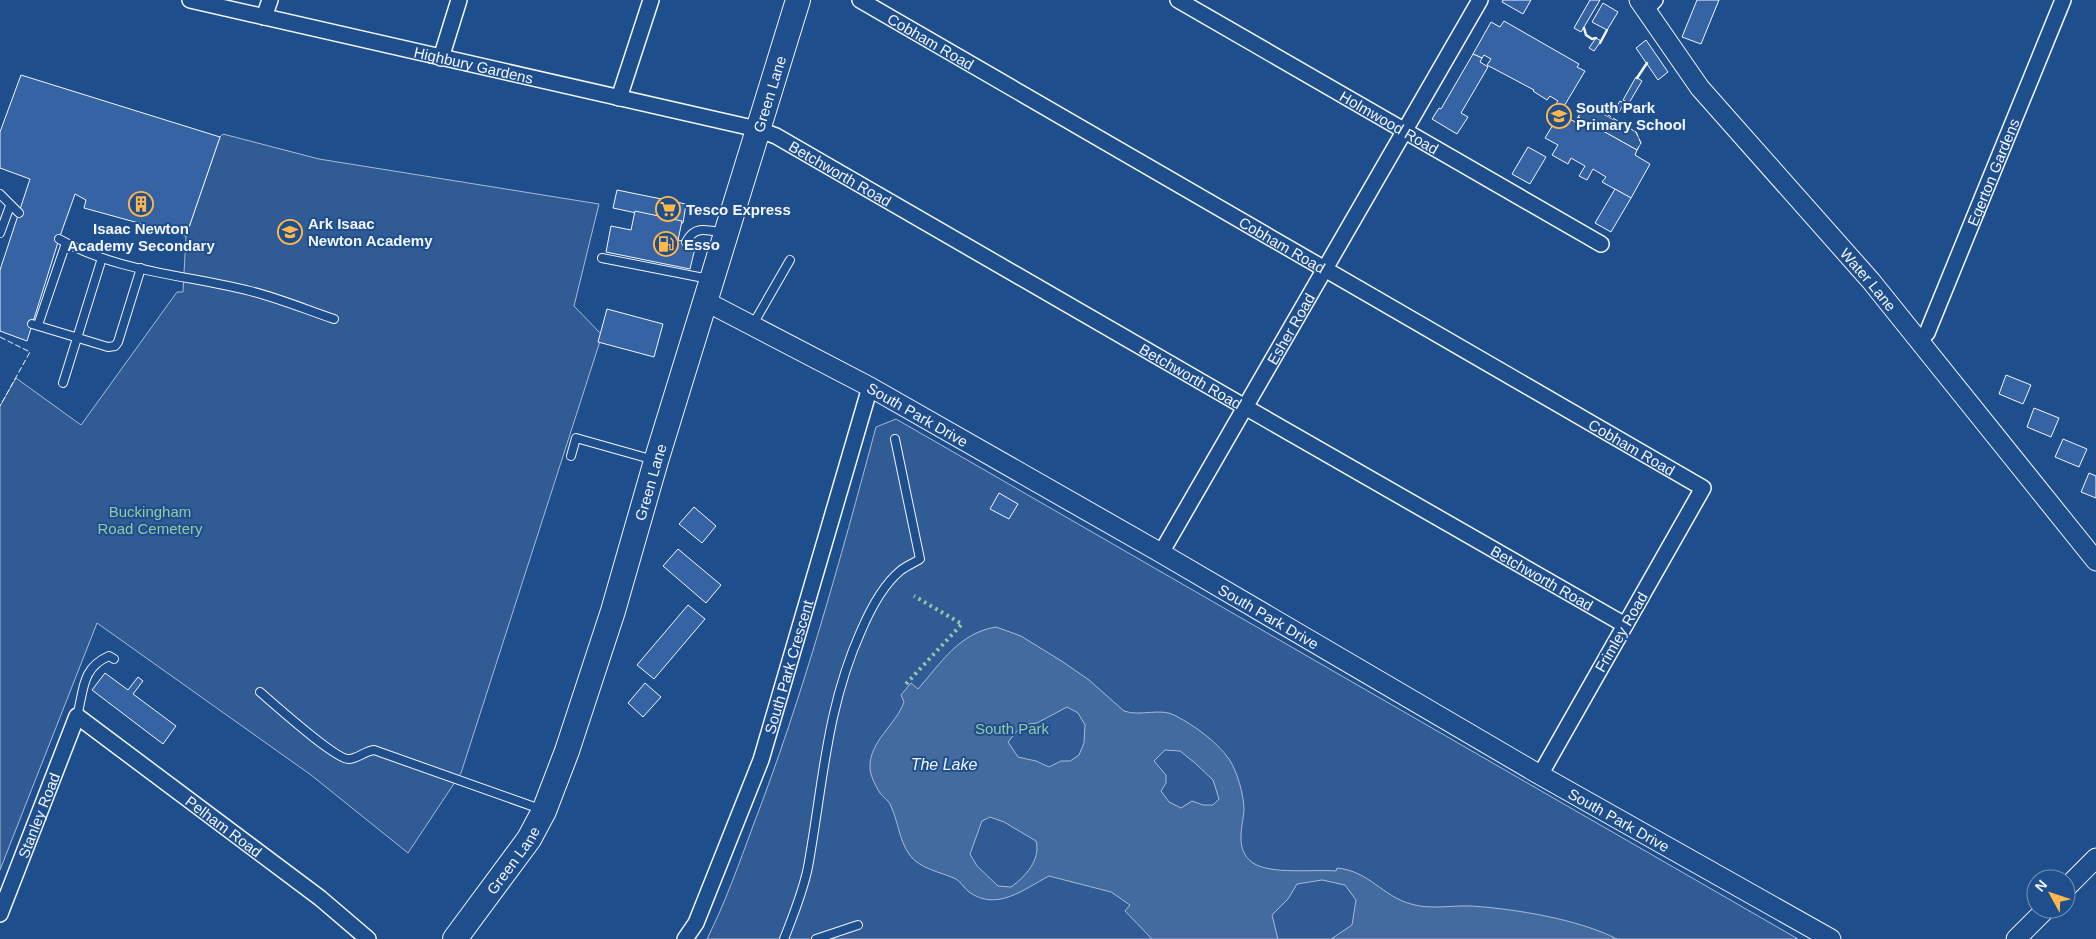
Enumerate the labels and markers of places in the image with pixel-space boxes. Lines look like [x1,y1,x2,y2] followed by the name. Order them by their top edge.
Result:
[1576,99,1686,133] place label: South Park Primary School
[1546,103,1572,129] school or university icon: South Park Primary School
[128,191,154,217] building icon: Isaac Newton Academy Secondary
[655,196,681,222] supermarket icon: Tesco Express
[686,201,791,218] place label: Tesco Express
[308,215,433,249] place label: Ark Isaac Newton Academy
[277,219,303,245] school or university icon: Ark Isaac Newton Academy
[67,220,215,254] place label: Isaac Newton Academy Secondary
[653,231,679,257] fuel station icon: Esso
[684,236,720,253] place label: Esso

